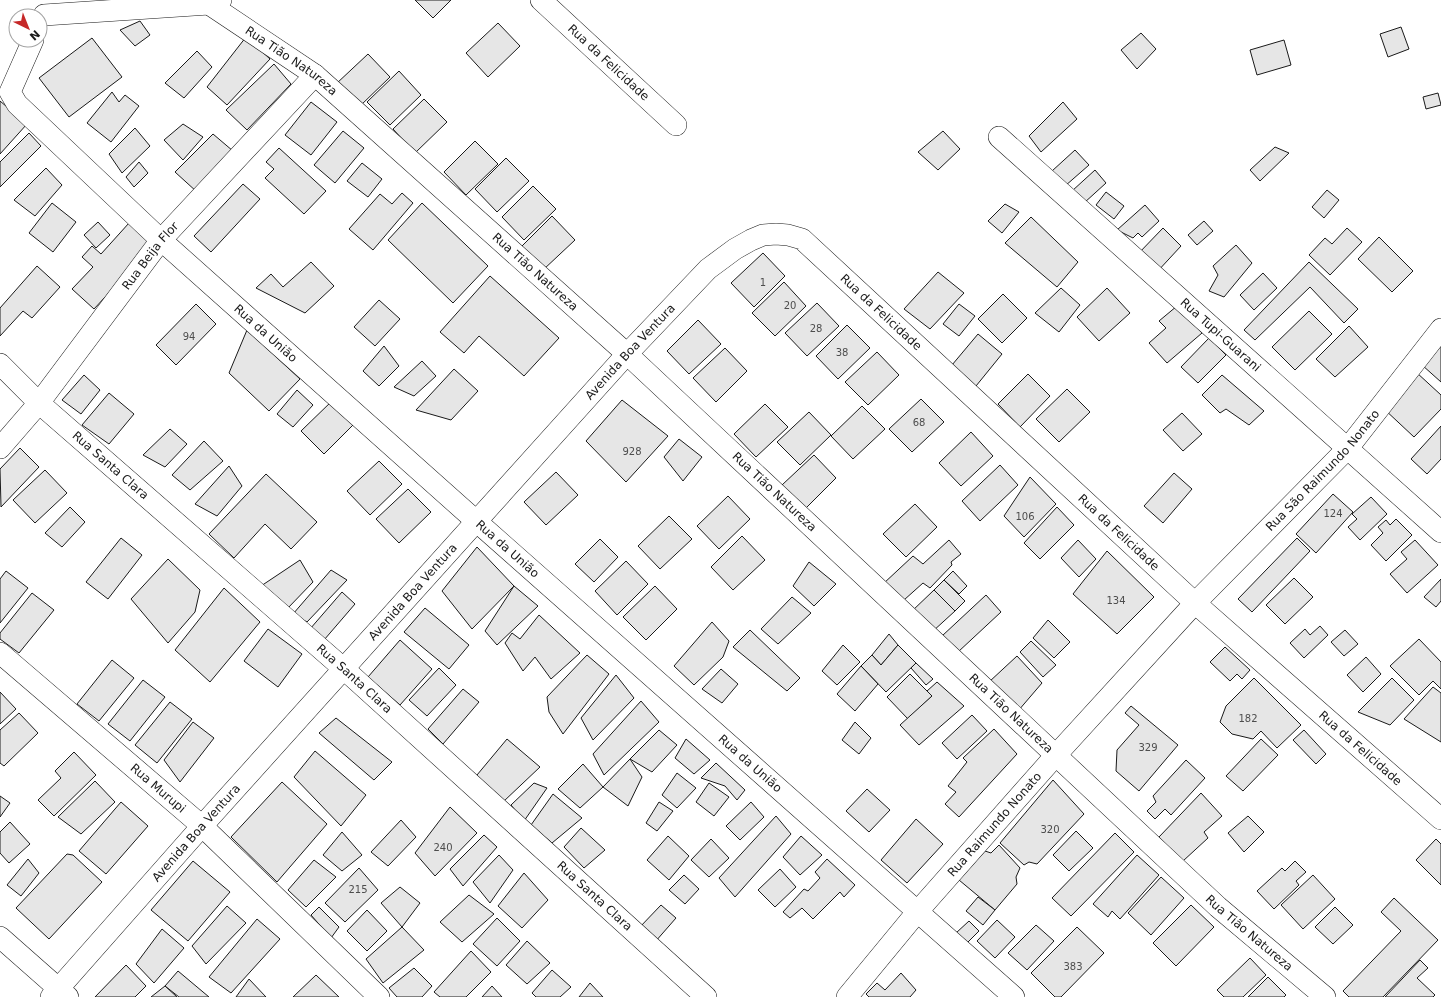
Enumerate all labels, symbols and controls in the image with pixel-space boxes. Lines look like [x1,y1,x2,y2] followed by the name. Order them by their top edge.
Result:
[8,8,48,48] north arrow
[565,21,652,104] street label: Rua da Felicidade
[243,23,340,98] street label: Rua Tião Natureza
[27,27,42,43] text: N
[119,219,181,293] street label: Rua Beija Flor
[490,230,581,314] street label: Rua Tião Natureza
[837,271,925,353] street label: Rua da Felicidade
[760,277,766,288] house number: 1
[1177,295,1264,374] street label: Rua Tupi-Guarani
[784,300,796,311] house number: 20
[582,301,678,403] street label: Avenida Boa Ventura
[231,302,300,365] street label: Rua da União
[810,323,822,334] house number: 28
[183,331,195,342] house number: 94
[836,347,848,358] house number: 38
[1263,407,1382,534] street label: Rua São Raimundo Nonato
[913,417,925,428] house number: 68
[70,428,151,502] street label: Rua Santa Clara
[622,446,642,457] house number: 928
[730,449,819,535] street label: Rua Tião Natureza
[1075,491,1162,573] street label: Rua da Felicidade
[1323,508,1343,519] house number: 124
[1015,511,1035,522] house number: 106
[473,517,542,581] street label: Rua da União
[366,541,460,643] street label: Avenida Boa Ventura
[1106,595,1126,606] house number: 134
[314,641,395,716] street label: Rua Santa Clara
[966,671,1056,756] street label: Rua Tião Natureza
[1316,708,1405,788] street label: Rua da Felicidade
[1238,713,1258,724] house number: 182
[716,732,785,795] street label: Rua da União
[1138,742,1158,753] house number: 329
[128,761,188,816] street label: Rua Murupi
[945,770,1044,880] street label: Rua Raimundo Nonato
[149,781,243,884] street label: Avenida Boa Ventura
[1040,824,1060,835] house number: 320
[433,842,453,853] house number: 240
[554,858,635,934] street label: Rua Santa Clara
[348,884,368,895] house number: 215
[1203,892,1296,974] street label: Rua Tião Natureza
[1063,961,1083,972] house number: 383

